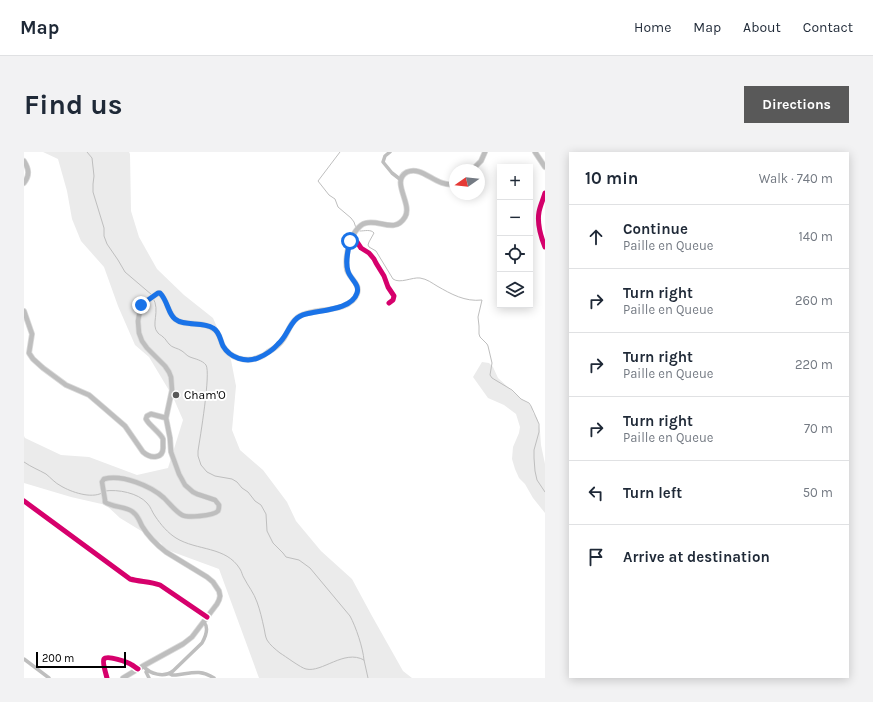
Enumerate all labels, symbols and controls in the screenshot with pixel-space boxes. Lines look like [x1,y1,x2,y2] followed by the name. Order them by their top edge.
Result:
[20,17,59,39] text: Map
[634,19,671,36] text: Home
[693,19,721,36] text: Map
[743,19,781,36] text: About
[803,19,853,36] text: Contact
[744,86,849,123] button: Directions
[24,88,123,121] text: Find us
[449,164,485,200] north arrow
[497,164,533,308] map controls
[497,164,533,200] button: +
[585,168,638,188] text: 10 min
[759,171,833,186] text: Walk · 740 m
[497,200,533,236] button: −
[623,220,688,238] text: Continue
[585,226,607,248] icon: ahead
[798,229,833,244] text: 140 m
[341,232,359,250] route start
[497,236,533,272] button: locate
[623,238,713,253] text: Paille en Queue
[497,272,533,308] button: layers
[623,284,693,302] text: Turn right
[585,290,607,312] icon: right
[795,293,833,308] text: 260 m
[132,296,150,314] route end
[623,302,713,317] text: Paille en Queue
[623,348,693,366] text: Turn right
[585,354,607,376] icon: right
[795,357,833,372] text: 220 m
[623,366,713,381] text: Paille en Queue
[184,388,226,402] place label: Cham'O
[171,390,181,400] marker: Cham'O
[623,412,693,430] text: Turn right
[585,418,607,440] icon: right
[804,421,833,436] text: 70 m
[623,430,713,445] text: Paille en Queue
[585,482,607,504] icon: left
[623,484,682,502] text: Turn left
[803,485,833,500] text: 50 m
[585,546,607,568] icon: arrive
[623,548,770,566] text: Arrive at destination
[36,650,126,669] scale bar
[42,652,74,665] text: 200 m

